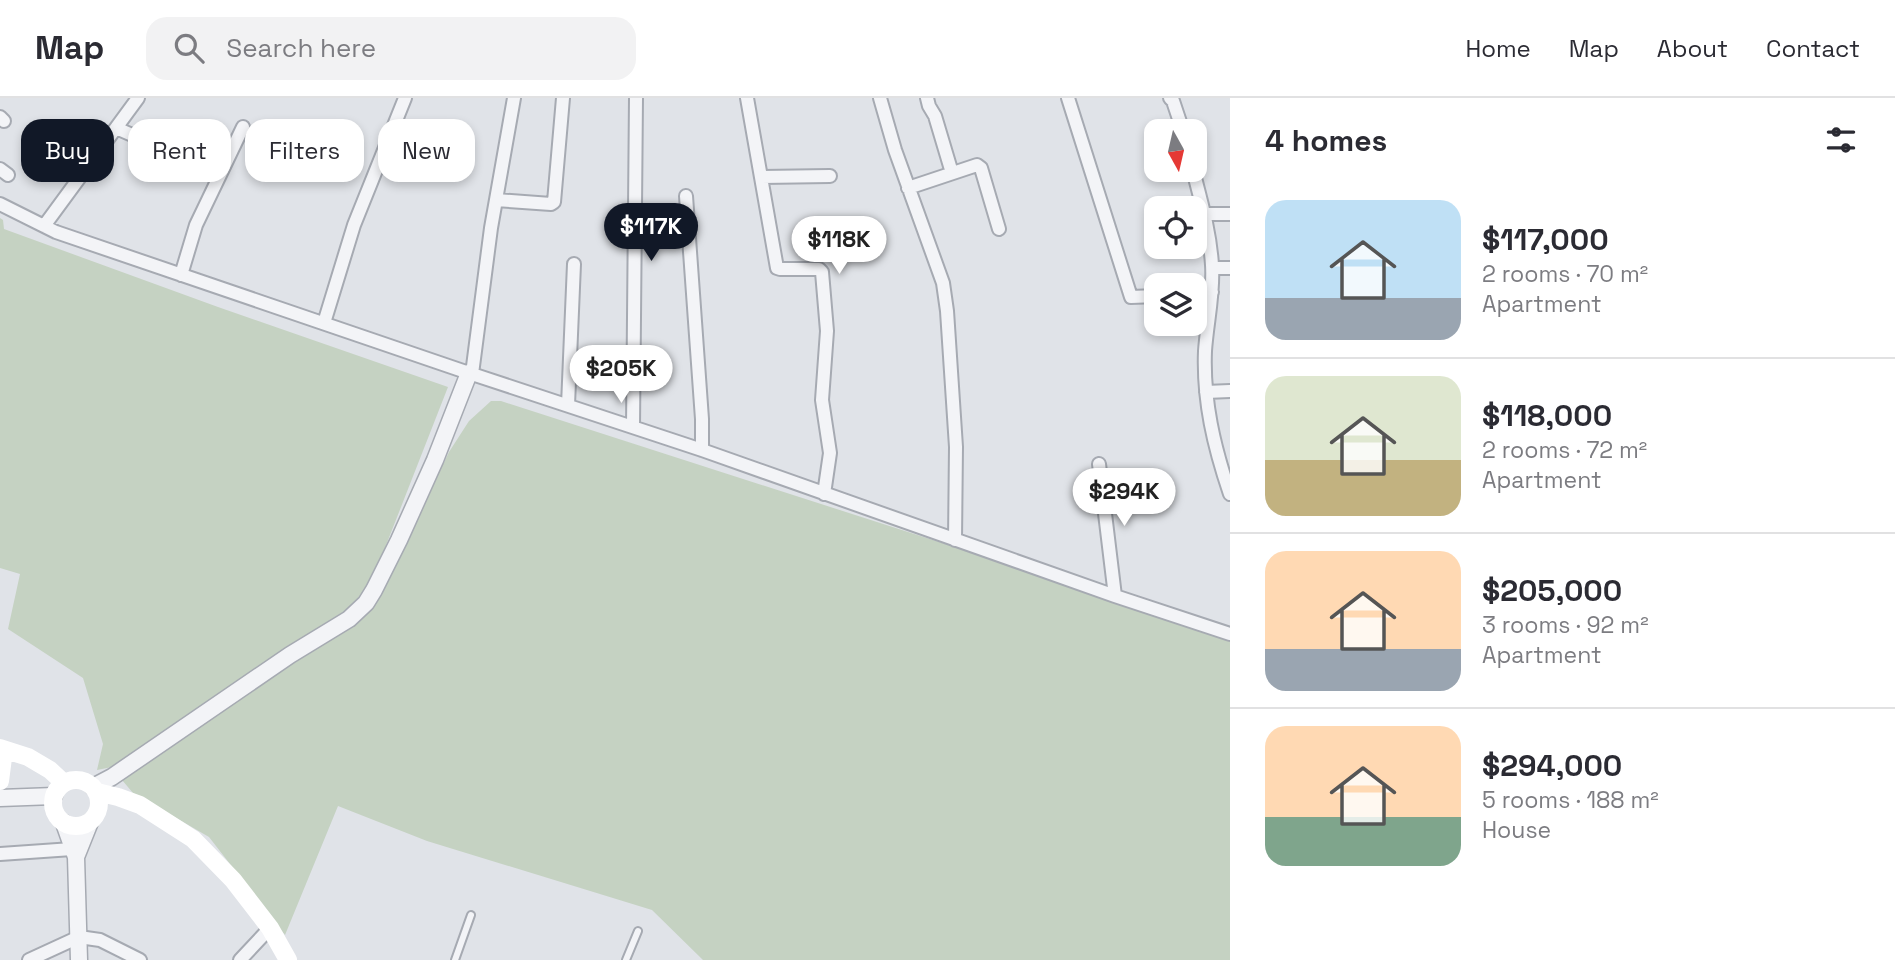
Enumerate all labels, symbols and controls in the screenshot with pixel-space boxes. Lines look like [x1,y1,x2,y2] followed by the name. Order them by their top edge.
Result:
[146,17,636,80] search box
[35,27,104,69] text: Map
[170,29,208,67] icon: search
[226,31,376,65] text: Search here
[1465,33,1531,64] text: Home
[1569,33,1619,64] text: Map
[1657,33,1728,64] text: About
[1766,33,1860,64] text: Contact
[21,119,114,182] chip: Buy
[128,119,231,182] chip: Rent
[245,119,364,182] chip: Filters
[378,119,475,182] chip: New
[1144,119,1208,182] north arrow
[1144,119,1207,336] map controls
[1265,121,1387,160] text: 4 homes
[1822,121,1860,159] icon: filters
[1144,196,1207,259] button: locate
[602,204,700,263] pin: $117K
[620,211,682,241] text: $117K
[790,216,888,276] pin: $118K
[1482,220,1609,259] text: $117,000
[808,224,870,254] text: $118K
[1321,228,1405,312] icon: home
[1482,259,1648,289] text: 2 rooms · 70 m²
[1144,273,1207,336] button: layers
[1482,289,1602,319] text: Apartment
[572,345,670,405] pin: $205K
[586,353,656,383] text: $205K
[1482,396,1612,435] text: $118,000
[1321,404,1405,488] icon: home
[1482,435,1647,465] text: 2 rooms · 72 m²
[1482,465,1602,495] text: Apartment
[1075,468,1173,528] pin: $294K
[1089,476,1159,506] text: $294K
[1482,571,1622,610] text: $205,000
[1321,579,1405,663] icon: home
[1482,610,1649,640] text: 3 rooms · 92 m²
[1482,640,1602,670] text: Apartment
[1482,746,1622,785] text: $294,000
[1321,754,1405,838] icon: home
[1482,785,1659,815] text: 5 rooms · 188 m²
[1482,815,1551,845] text: House

